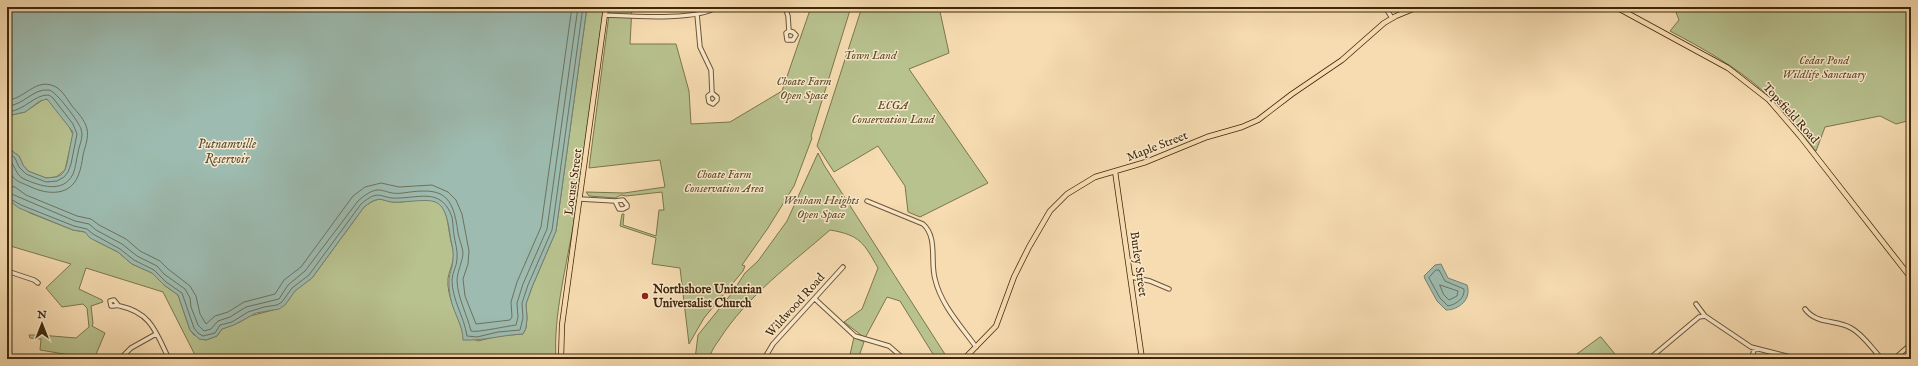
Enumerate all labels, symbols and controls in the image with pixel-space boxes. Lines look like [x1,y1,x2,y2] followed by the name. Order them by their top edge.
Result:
[843,48,898,63] park label: Town Land
[1782,53,1866,82] park label: Cedar Pond Wildlife Sanctuary
[776,74,832,103] park label: Choate Farm Open Space
[1759,80,1822,148] street label: Topsfield Road
[852,98,936,127] park label: ECGA Conservation Land
[1125,128,1190,166] street label: Maple Street
[198,136,257,168] water label: Putnamville Reservoir
[561,148,586,216] street label: Locust Street
[684,167,764,196] park label: Choate Farm Conservation Area
[783,193,859,222] park label: Wenham Heights Open Space
[1127,231,1151,298] street label: Burley Street
[763,270,828,340] street label: Wildwood Road
[652,282,762,311] place label: Northshore Unitarian Universalist Church
[640,291,650,301] marker: Northshore Unitarian Universalist Church
[22,304,62,344] north arrow
[36,308,47,322] text: N

